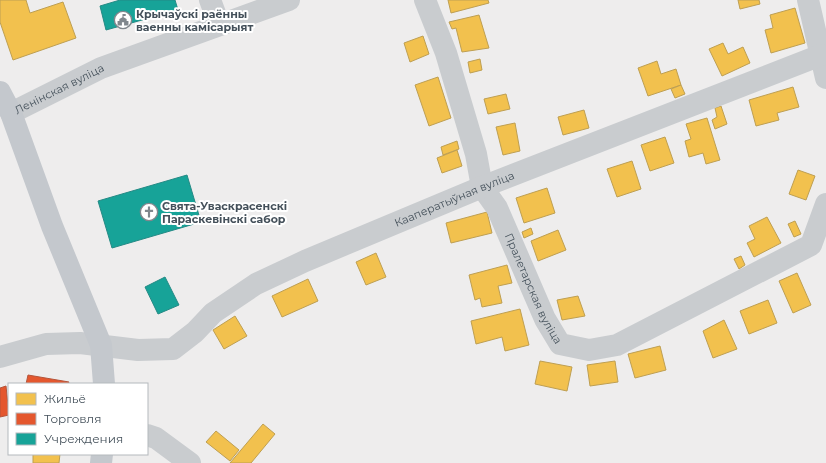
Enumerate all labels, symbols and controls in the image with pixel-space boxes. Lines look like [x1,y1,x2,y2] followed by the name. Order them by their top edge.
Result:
[136,7,253,34] place label: Крычаўскі раённы ваенны камісарыят
[113,10,133,30] public building icon: Крычаўскі раённы ваенны камісарыят
[12,61,106,117] street label: Ленінская вуліца
[392,168,516,230] street label: Кааператыўная вуліца
[162,199,287,226] place label: Свята-Уваскрасенскі Параскевінскі сабор
[139,202,159,222] church icon: Свята-Уваскрасенскі Параскевінскі сабор
[502,231,565,346] street label: Пралетарская вуліца
[8,383,148,455] legend
[44,391,86,406] text: Жильё
[44,411,101,426] text: Торговля
[44,431,123,446] text: Учреждения

